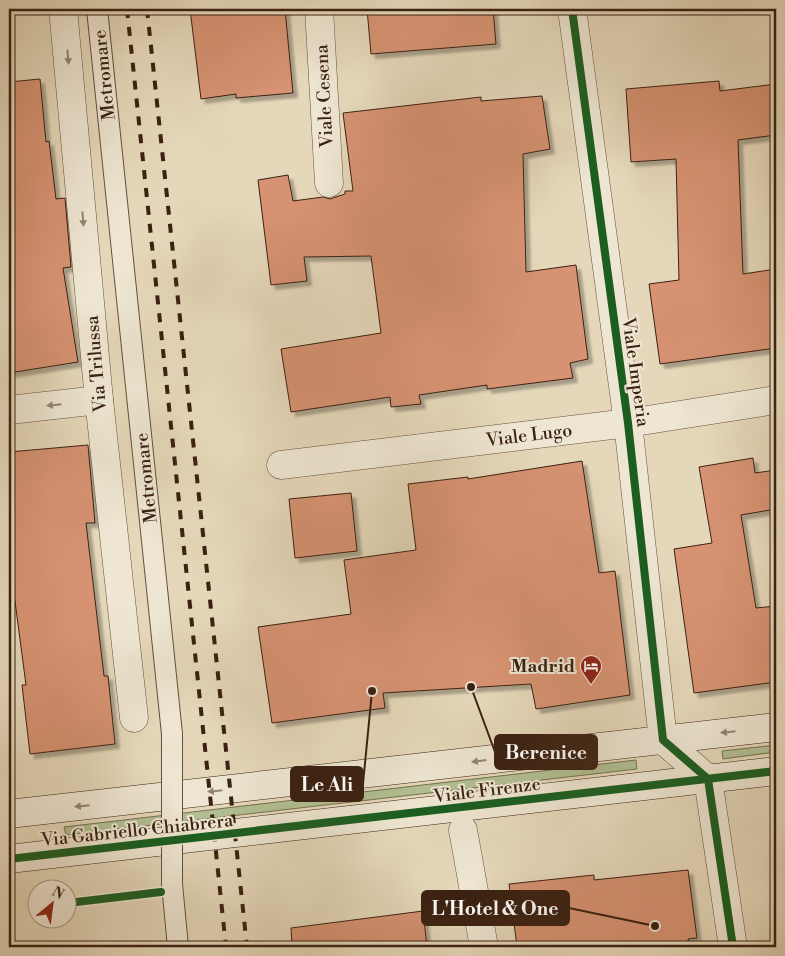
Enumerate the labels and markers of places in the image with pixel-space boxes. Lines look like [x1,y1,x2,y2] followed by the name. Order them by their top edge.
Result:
[579,654,603,685] hotel icon: Madrid
[511,655,575,678] place label: Madrid
[495,735,597,769] callout: Berenice
[291,767,363,801] callout: Le Ali
[422,891,569,925] callout: L'Hotel & One

